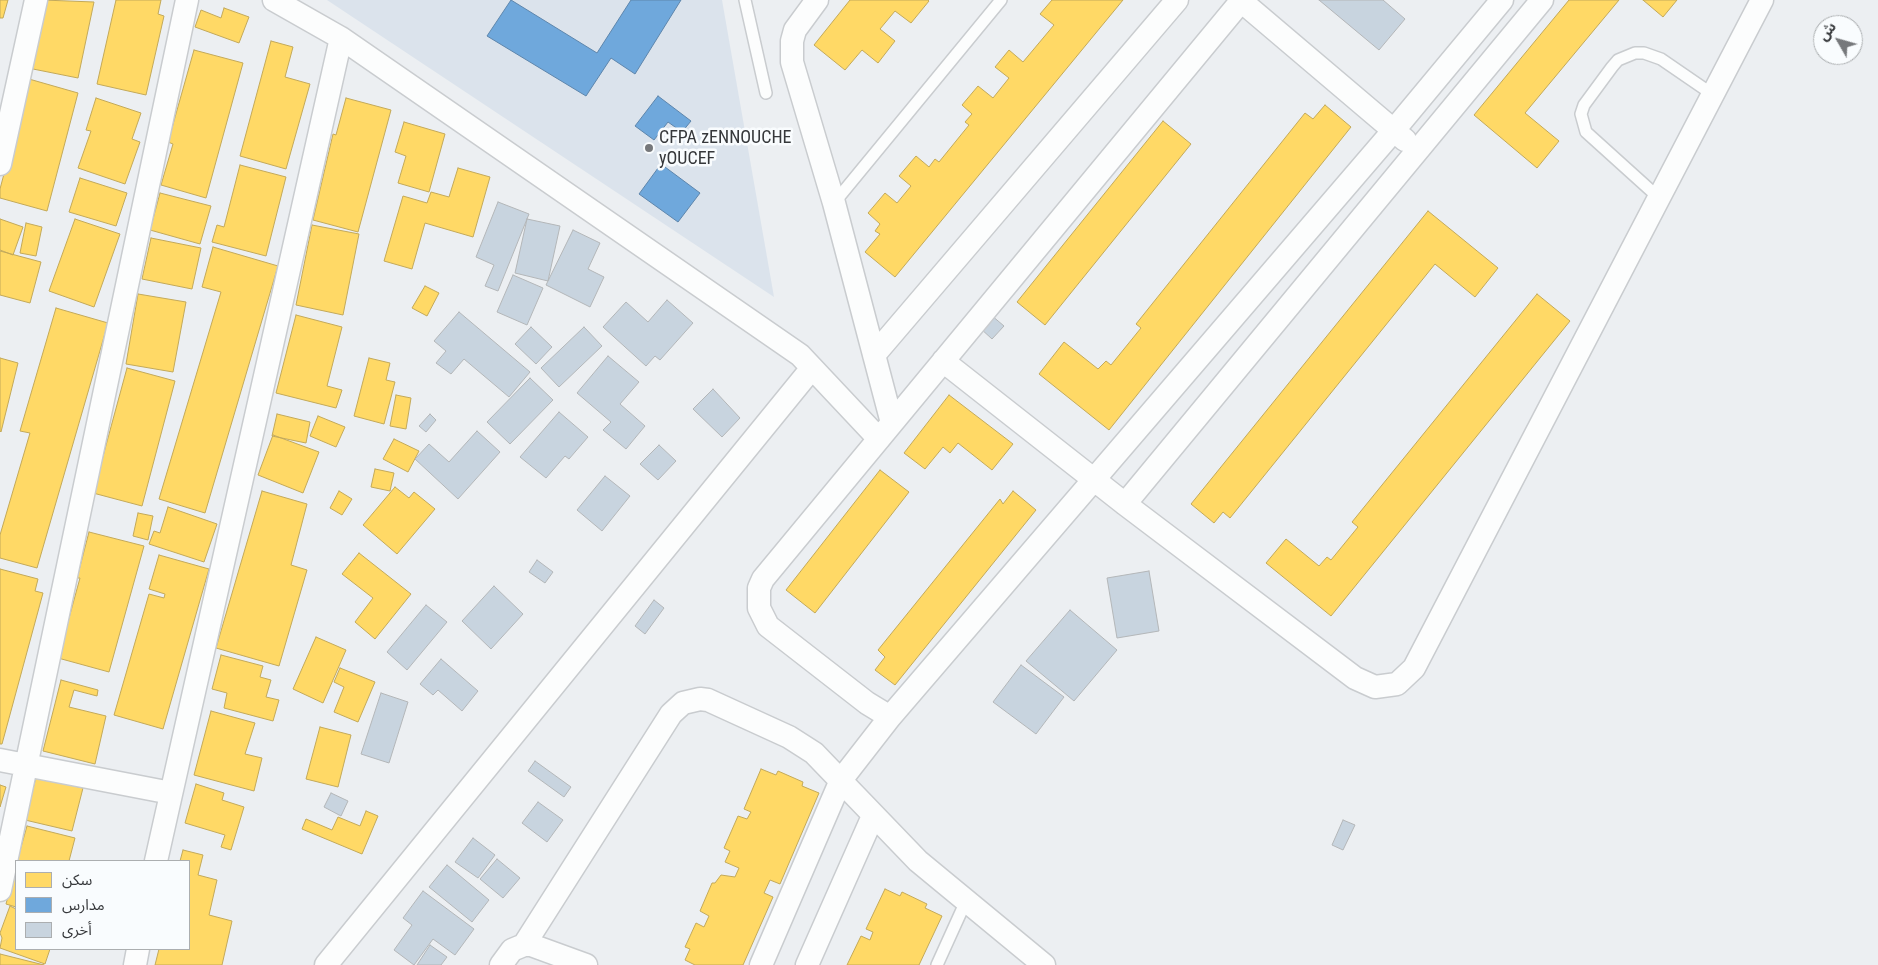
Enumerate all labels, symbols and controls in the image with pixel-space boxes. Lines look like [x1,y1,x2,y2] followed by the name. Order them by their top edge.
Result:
[1813,15,1863,65] north arrow
[1815,19,1839,44] text: ش
[659,127,792,170] place label: CFPA zENNOUCHE yOUCEF
[643,142,655,154] marker: CFPA zENNOUCHE yOUCEF
[15,860,190,950] legend
[62,871,92,889] text: سكن
[62,896,105,914] text: مدارس
[62,921,92,939] text: أخرى

